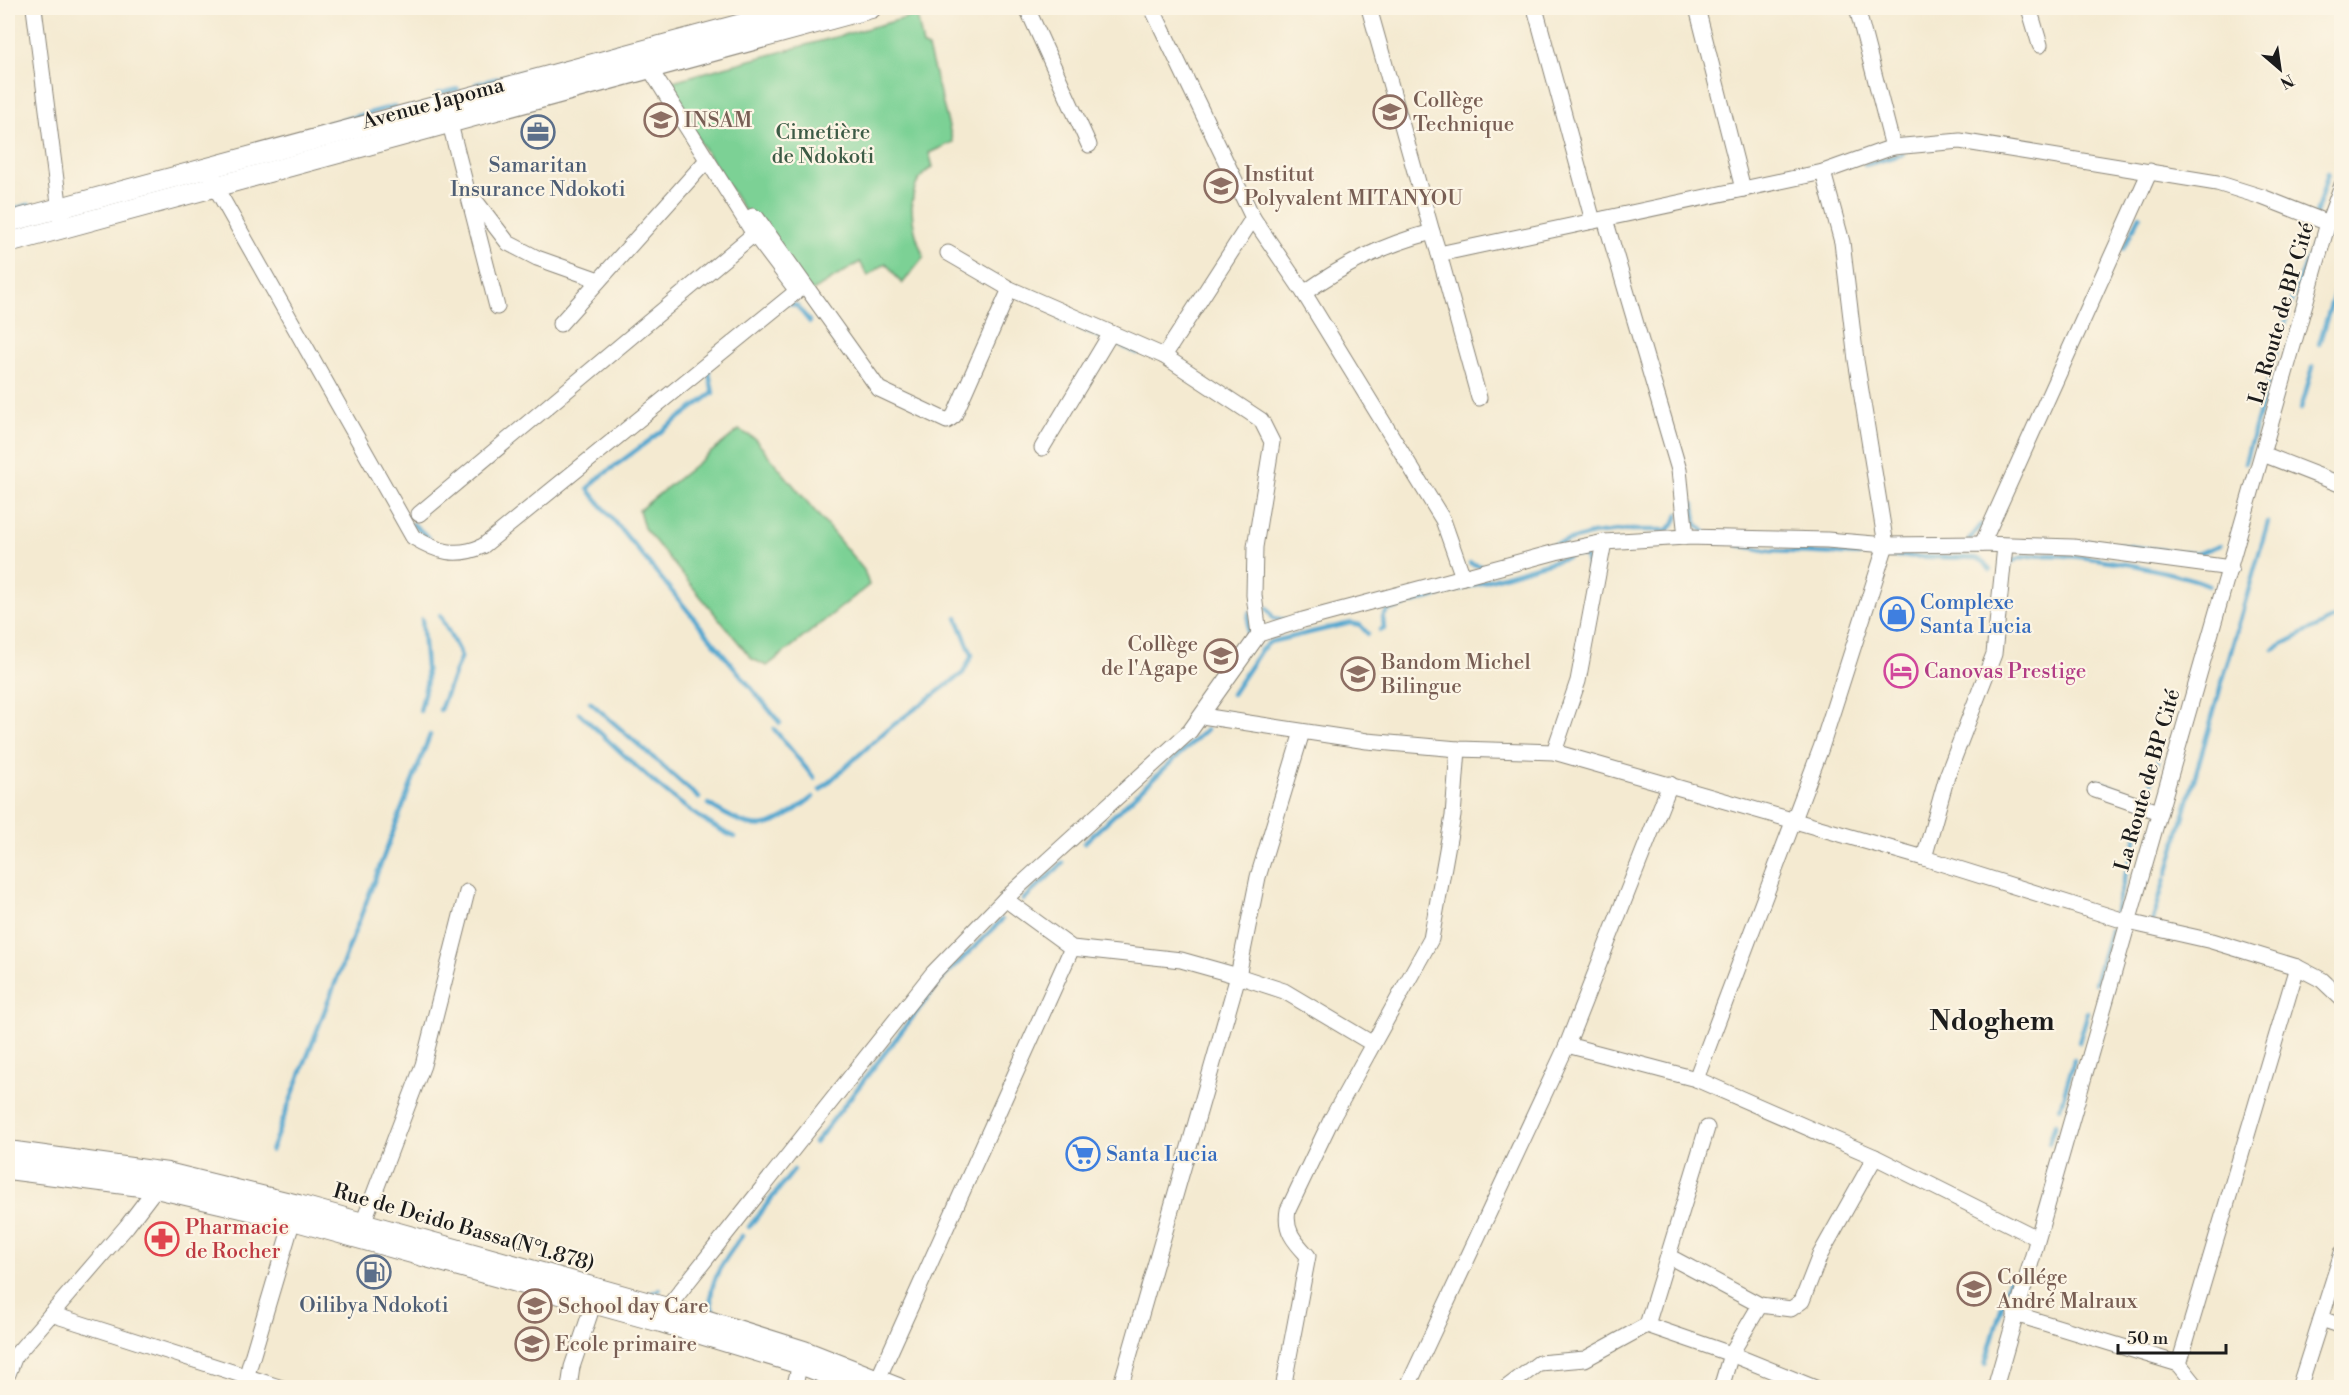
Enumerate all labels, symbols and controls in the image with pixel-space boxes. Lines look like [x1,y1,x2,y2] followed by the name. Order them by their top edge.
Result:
[2250,39,2310,99] north arrow
[2276,69,2297,93] text: N
[358,72,508,136] street label: Avenue Japoma
[1413,88,1514,138] place label: Collège Technique
[1372,94,1408,130] school or university icon: Collège Technique
[643,102,679,138] school or university icon: INSAM
[684,108,753,134] place label: INSAM
[520,114,556,150] office icon: Samaritan Insurance Ndokoti
[772,120,875,170] park label: Cimetière de Ndokoti
[450,153,626,203] place label: Samaritan Insurance Ndokoti
[1244,162,1463,212] place label: Institut Polyvalent MITANYOU
[1203,168,1239,204] school or university icon: Institut Polyvalent MITANYOU
[2243,219,2320,407] street label: La Route de BP Cité
[1920,590,2032,640] place label: Complexe Santa Lucia
[1879,596,1915,632] shop icon: Complexe Santa Lucia
[1101,632,1198,682] place label: Collège de l'Agape
[1203,638,1239,674] school or university icon: Collège de l'Agape
[1380,650,1531,700] place label: Bandom Michel Bilingue
[1883,653,1919,689] hotel icon: Canovas Prestige
[1340,656,1376,692] school or university icon: Bandom Michel Bilingue
[1924,659,2086,685] place label: Canovas Prestige
[2109,686,2186,874] street label: La Route de BP Cité
[1929,1005,2055,1039] district label: Ndoghem
[1065,1136,1101,1172] supermarket icon: Santa Lucia
[1106,1142,1218,1168] place label: Santa Lucia
[330,1178,597,1278] street label: Rue de Deido Bassa(N°1.878)
[185,1215,289,1265] place label: Pharmacie de Rocher
[144,1221,180,1257] pharmacy icon: Pharmacie de Rocher
[356,1254,392,1290] fuel station icon: Oilibya Ndokoti
[1996,1265,2138,1315] place label: Collége André Malraux
[1956,1271,1992,1307] school or university icon: Collége André Malraux
[517,1288,553,1324] school or university icon: School day Care
[299,1293,449,1319] place label: Oilibya Ndokoti
[558,1294,709,1320] place label: School day Care
[2118,1317,2226,1355] scale bar
[514,1326,550,1362] school or university icon: Ecole primaire
[2127,1327,2169,1350] text: 50 m
[555,1332,697,1358] place label: Ecole primaire

